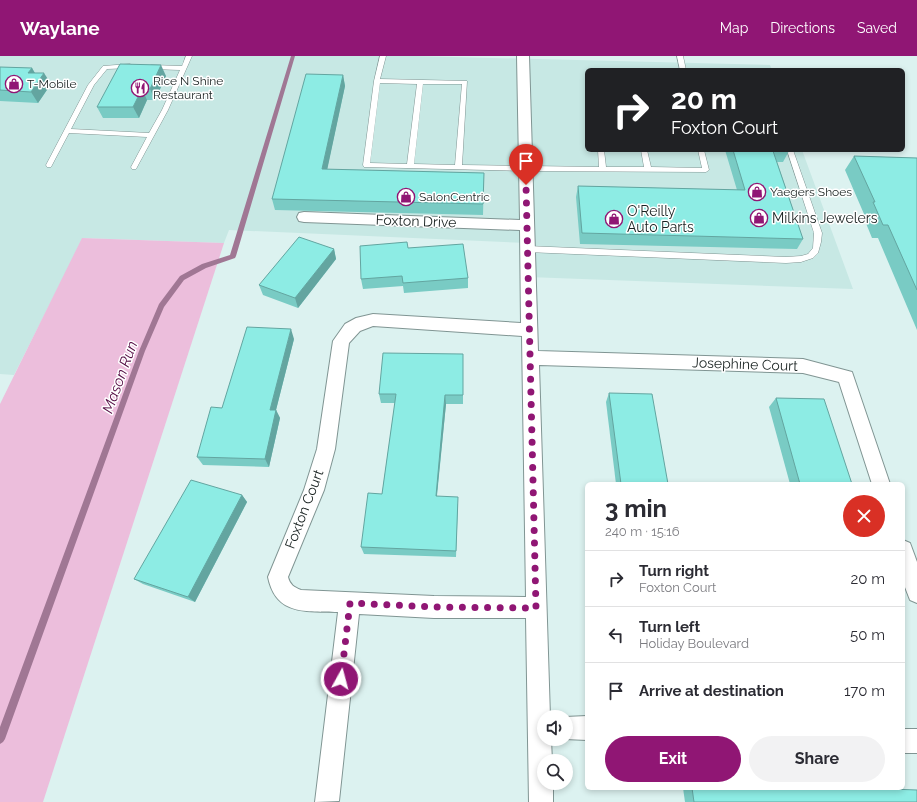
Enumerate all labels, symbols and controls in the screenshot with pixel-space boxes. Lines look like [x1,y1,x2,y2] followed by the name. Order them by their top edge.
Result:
[20,17,100,39] text: Waylane
[720,20,748,36] text: Map
[770,20,835,36] text: Directions
[857,20,897,36] text: Saved
[4,74,24,94] shop icon: T-Mobile
[153,74,223,102] place label: Rice N Shine Restaurant
[27,77,77,91] place label: T-Mobile
[130,78,150,98] restaurant icon: Rice N Shine Restaurant
[671,83,737,116] text: 20 m
[605,84,657,136] icon: right
[671,117,778,138] text: Foxton Court
[509,144,543,185] pin
[515,150,537,172] icon: arrive
[747,182,767,202] shop icon: Yaegers Shoes
[770,185,852,199] place label: Yaegers Shoes
[396,187,416,207] shop icon: SalonCentric
[419,190,490,204] place label: SalonCentric
[627,203,694,235] place label: O'Reilly Auto Parts
[749,208,769,228] shop icon: Milkins Jewelers
[604,209,624,229] shop icon: O'Reilly Auto Parts
[772,210,878,226] place label: Milkins Jewelers
[375,212,457,230] street label: Foxton Drive
[99,338,141,416] water label: Mason Run
[692,354,798,374] street label: Josephine Court
[282,467,327,551] street label: Foxton Court
[605,494,667,523] text: 3 min
[843,495,885,537] button: close
[605,524,680,539] text: 240 m · 15:16
[639,562,709,580] text: Turn right
[605,568,627,590] icon: right
[850,570,885,588] text: 20 m
[639,580,716,595] text: Foxton Court
[639,618,700,636] text: Turn left
[605,624,627,646] icon: left
[850,626,885,644] text: 50 m
[639,636,749,651] text: Holiday Boulevard
[320,658,362,700] position arrow
[605,680,627,702] icon: arrive
[639,682,784,700] text: Arrive at destination
[844,682,885,700] text: 170 m
[537,710,573,790] map controls
[537,710,573,746] button: sound
[605,736,741,782] button: Exit
[749,736,885,782] button: Share
[537,754,573,790] button: search

